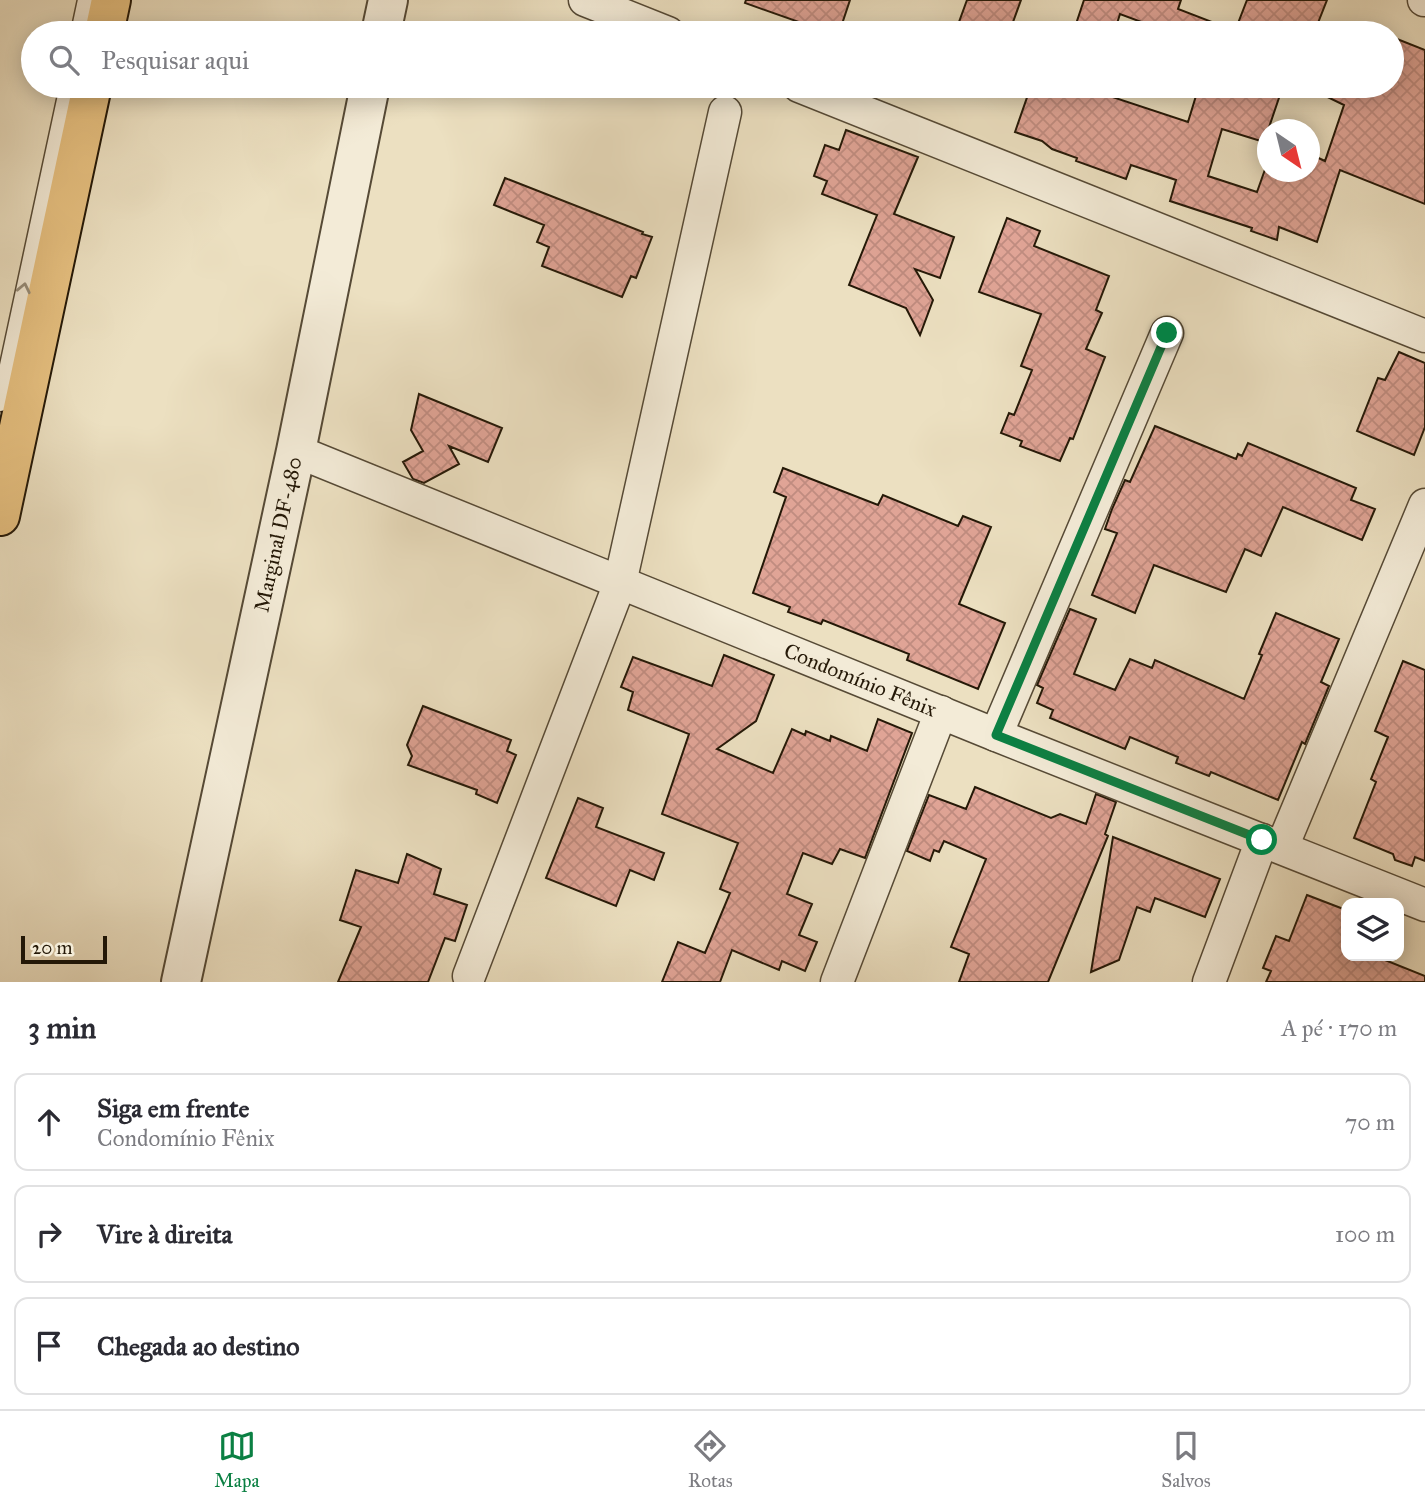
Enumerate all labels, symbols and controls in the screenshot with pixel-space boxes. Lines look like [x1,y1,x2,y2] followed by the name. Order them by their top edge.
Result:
[21,21,1404,98] search box
[45,41,83,79] icon: search
[101,44,249,76] text: Pesquisar aqui
[1257,119,1320,182] north arrow
[16,282,31,294] one-way arrow
[1151,317,1182,348] route end
[248,454,307,614] street label: Marginal DF-480
[780,637,941,723] street label: Condomínio Fênix
[1246,824,1277,855] route start
[1341,898,1404,961] map controls
[1341,898,1404,961] button: layers
[21,933,107,965] scale bar
[32,936,73,959] text: 20 m
[28,1010,96,1046] text: 3 min
[1282,1014,1397,1042] text: A pé · 170 m
[97,1092,249,1124] text: Siga em frente
[30,1103,68,1141] icon: ahead
[1345,1108,1395,1136] text: 70 m
[97,1124,274,1152] text: Condomínio Fênix
[30,1215,68,1253] icon: right
[97,1218,233,1250] text: Vire à direita
[1335,1220,1395,1248] text: 100 m
[30,1327,68,1365] icon: arrive
[97,1330,300,1362] text: Chegada ao destino
[214,1427,259,1492] tab: Mapa
[688,1427,733,1492] tab: Rotas
[1161,1427,1211,1492] tab: Salvos

